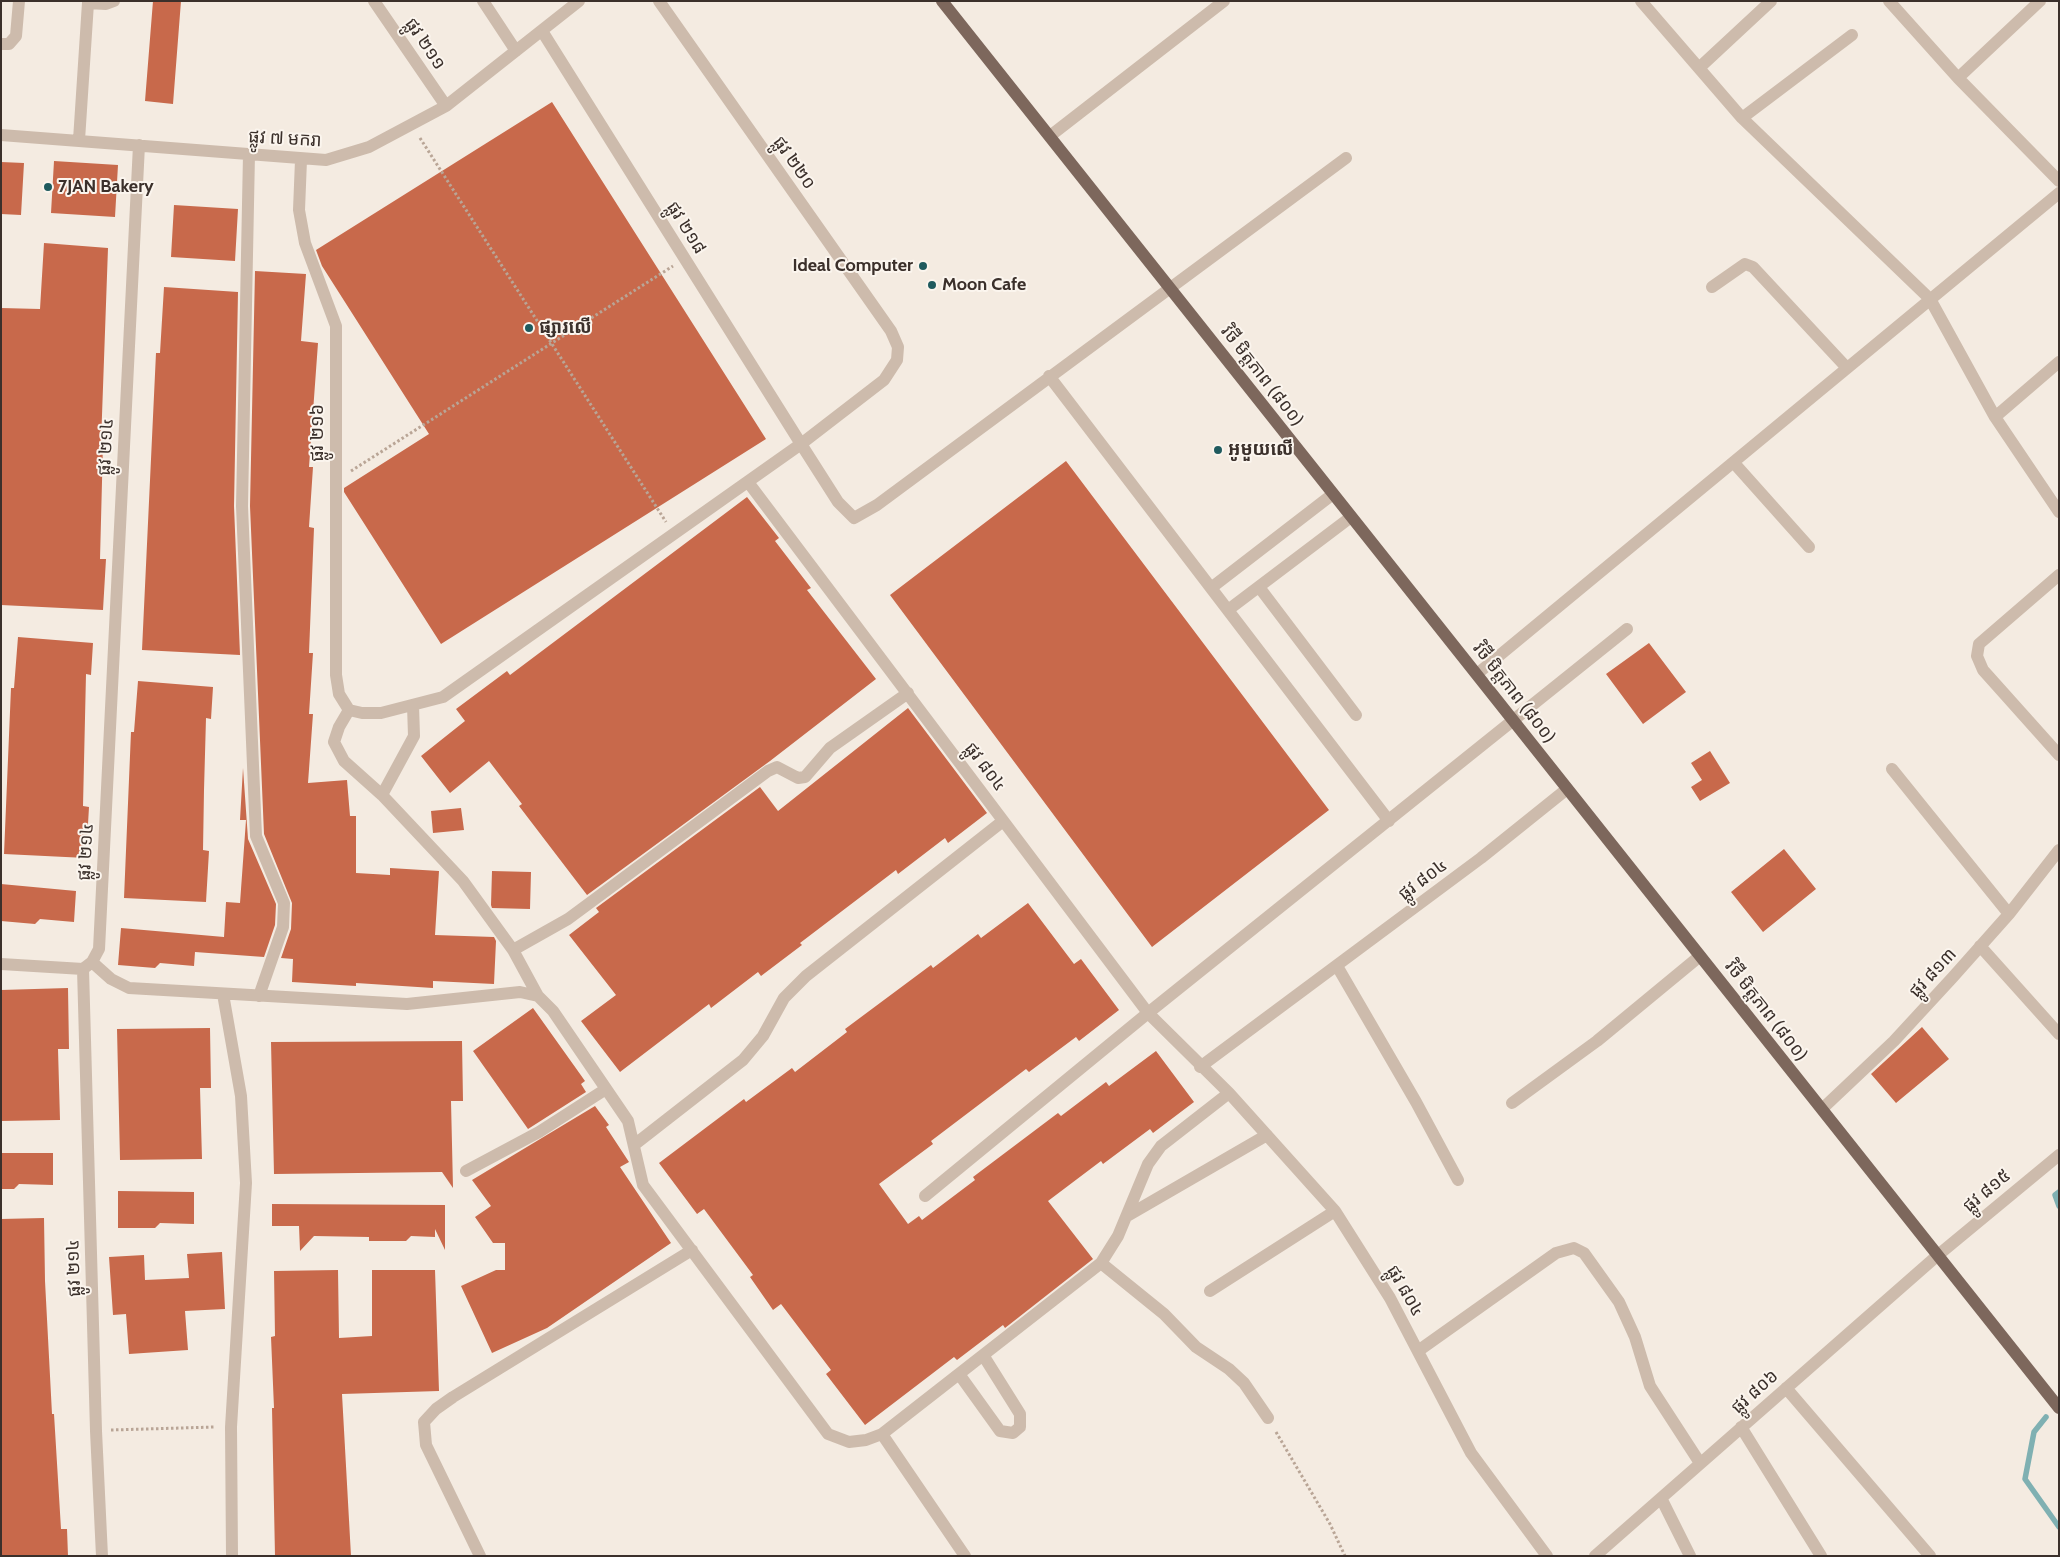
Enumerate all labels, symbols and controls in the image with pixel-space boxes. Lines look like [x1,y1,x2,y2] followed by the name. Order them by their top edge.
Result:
[400,14,450,74] street label: ផ្លូវ ២១១
[248,126,322,152] street label: ផ្លូវ ៧ មករា
[768,132,820,194] street label: ផ្លូវ ២២០
[58,176,154,198] place label: 7JAN Bakery
[42,181,54,193] marker: 7JAN Bakery
[662,198,710,258] street label: ផ្លូវ ២១៨
[793,255,913,277] place label: Ideal Computer
[917,260,929,272] marker: Ideal Computer
[942,274,1026,296] place label: Moon Cafe
[926,279,938,291] marker: Moon Cafe
[539,317,592,339] place label: ផ្សារលើ
[1216,321,1308,431] street label: វិថី មិត្តភាព (៨០០)
[523,322,535,334] marker: ផ្សារលើ
[307,404,329,462] street label: ផ្លូវ ២១៦
[94,418,118,476] street label: ផ្លូវ ២១៤
[1228,439,1294,461] place label: អូមួយលេី
[1212,444,1224,456] marker: អូមួយលេី
[1468,638,1560,748] street label: វិថី មិត្តភាព (៨០០)
[960,738,1010,796] street label: ផ្លូវ ៨០៤
[74,823,98,881] street label: ផ្លូវ ២១៤
[1394,855,1452,905] street label: ផ្លូវ ៨០៤
[1905,944,1961,1002] street label: ផ្លូវ ៨១៣
[1720,956,1812,1066] street label: វិថី មិត្តភាព (៨០០)
[1959,1165,2015,1217] street label: ផ្លូវ ៨១៥
[62,1239,86,1297] street label: ផ្លូវ ២១៤
[1382,1262,1428,1320] street label: ផ្លូវ ៨០៤
[1727,1365,1783,1419] street label: ផ្លូវ ៨០៦

